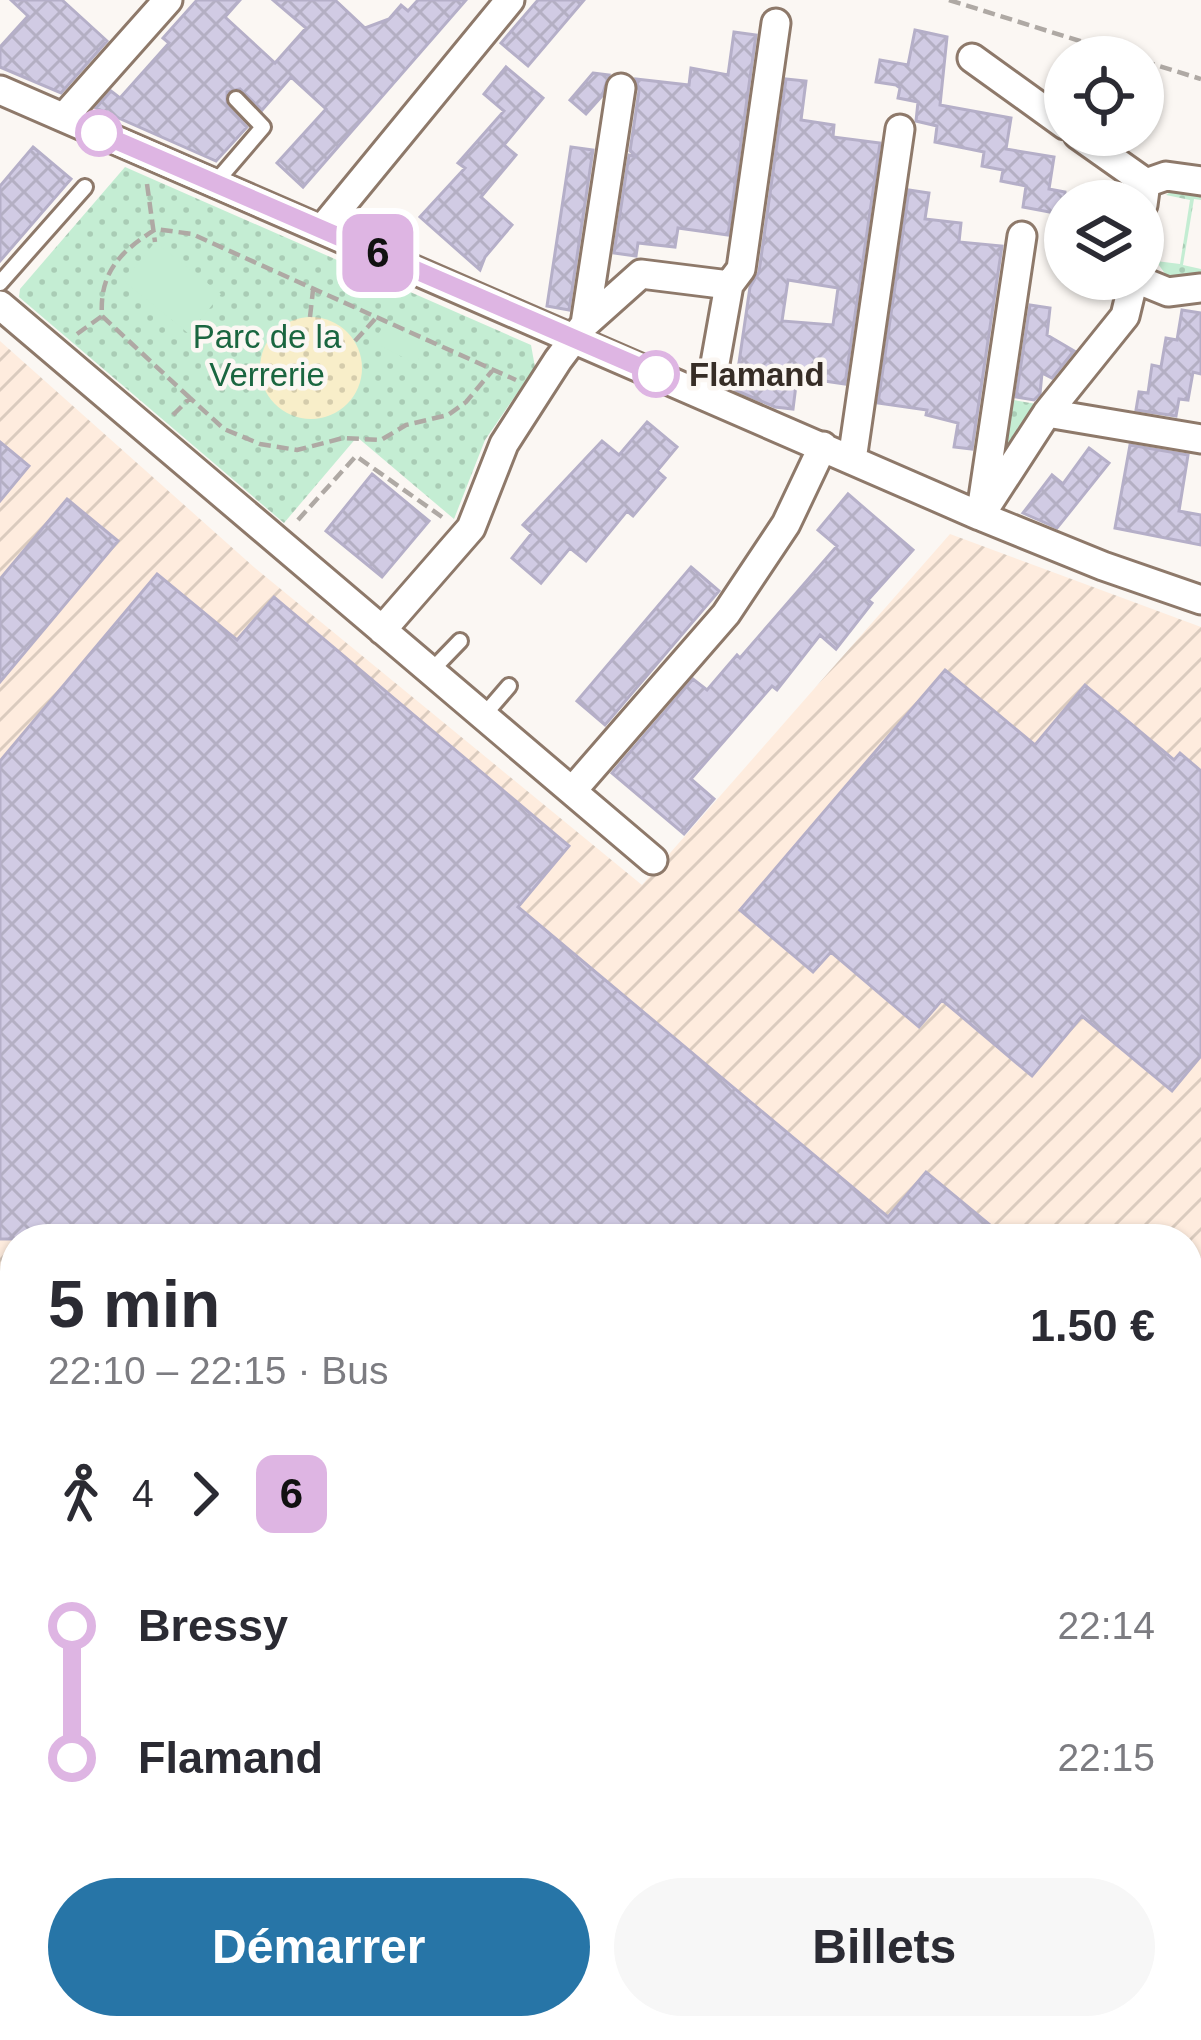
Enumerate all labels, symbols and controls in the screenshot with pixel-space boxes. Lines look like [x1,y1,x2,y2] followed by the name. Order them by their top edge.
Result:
[1044,36,1164,300] map controls
[1044,36,1164,156] button: locate
[77,111,121,155] unlabelled marker
[1044,180,1164,300] button: layers
[339,214,417,292] line badge: 6
[366,229,390,276] text: 6
[193,318,342,393] park label: Parc de la Verrerie
[634,352,678,396] marker: Flamand
[689,356,825,393] place label: Flamand
[48,1267,220,1341] text: 5 min
[1030,1300,1155,1351] text: 1.50 €
[48,1349,388,1392] text: 22:10 – 22:15 · Bus
[48,1461,114,1527] icon: walk
[172,1461,238,1527] icon: forward
[280,1470,303,1517] text: 6
[132,1472,154,1515] text: 4
[138,1600,288,1651] text: Bressy
[1057,1604,1155,1647] text: 22:14
[138,1732,323,1783] text: Flamand
[1057,1736,1155,1779] text: 22:15
[48,1878,590,2016] button: Démarrer
[614,1878,1155,2016] button: Billets

